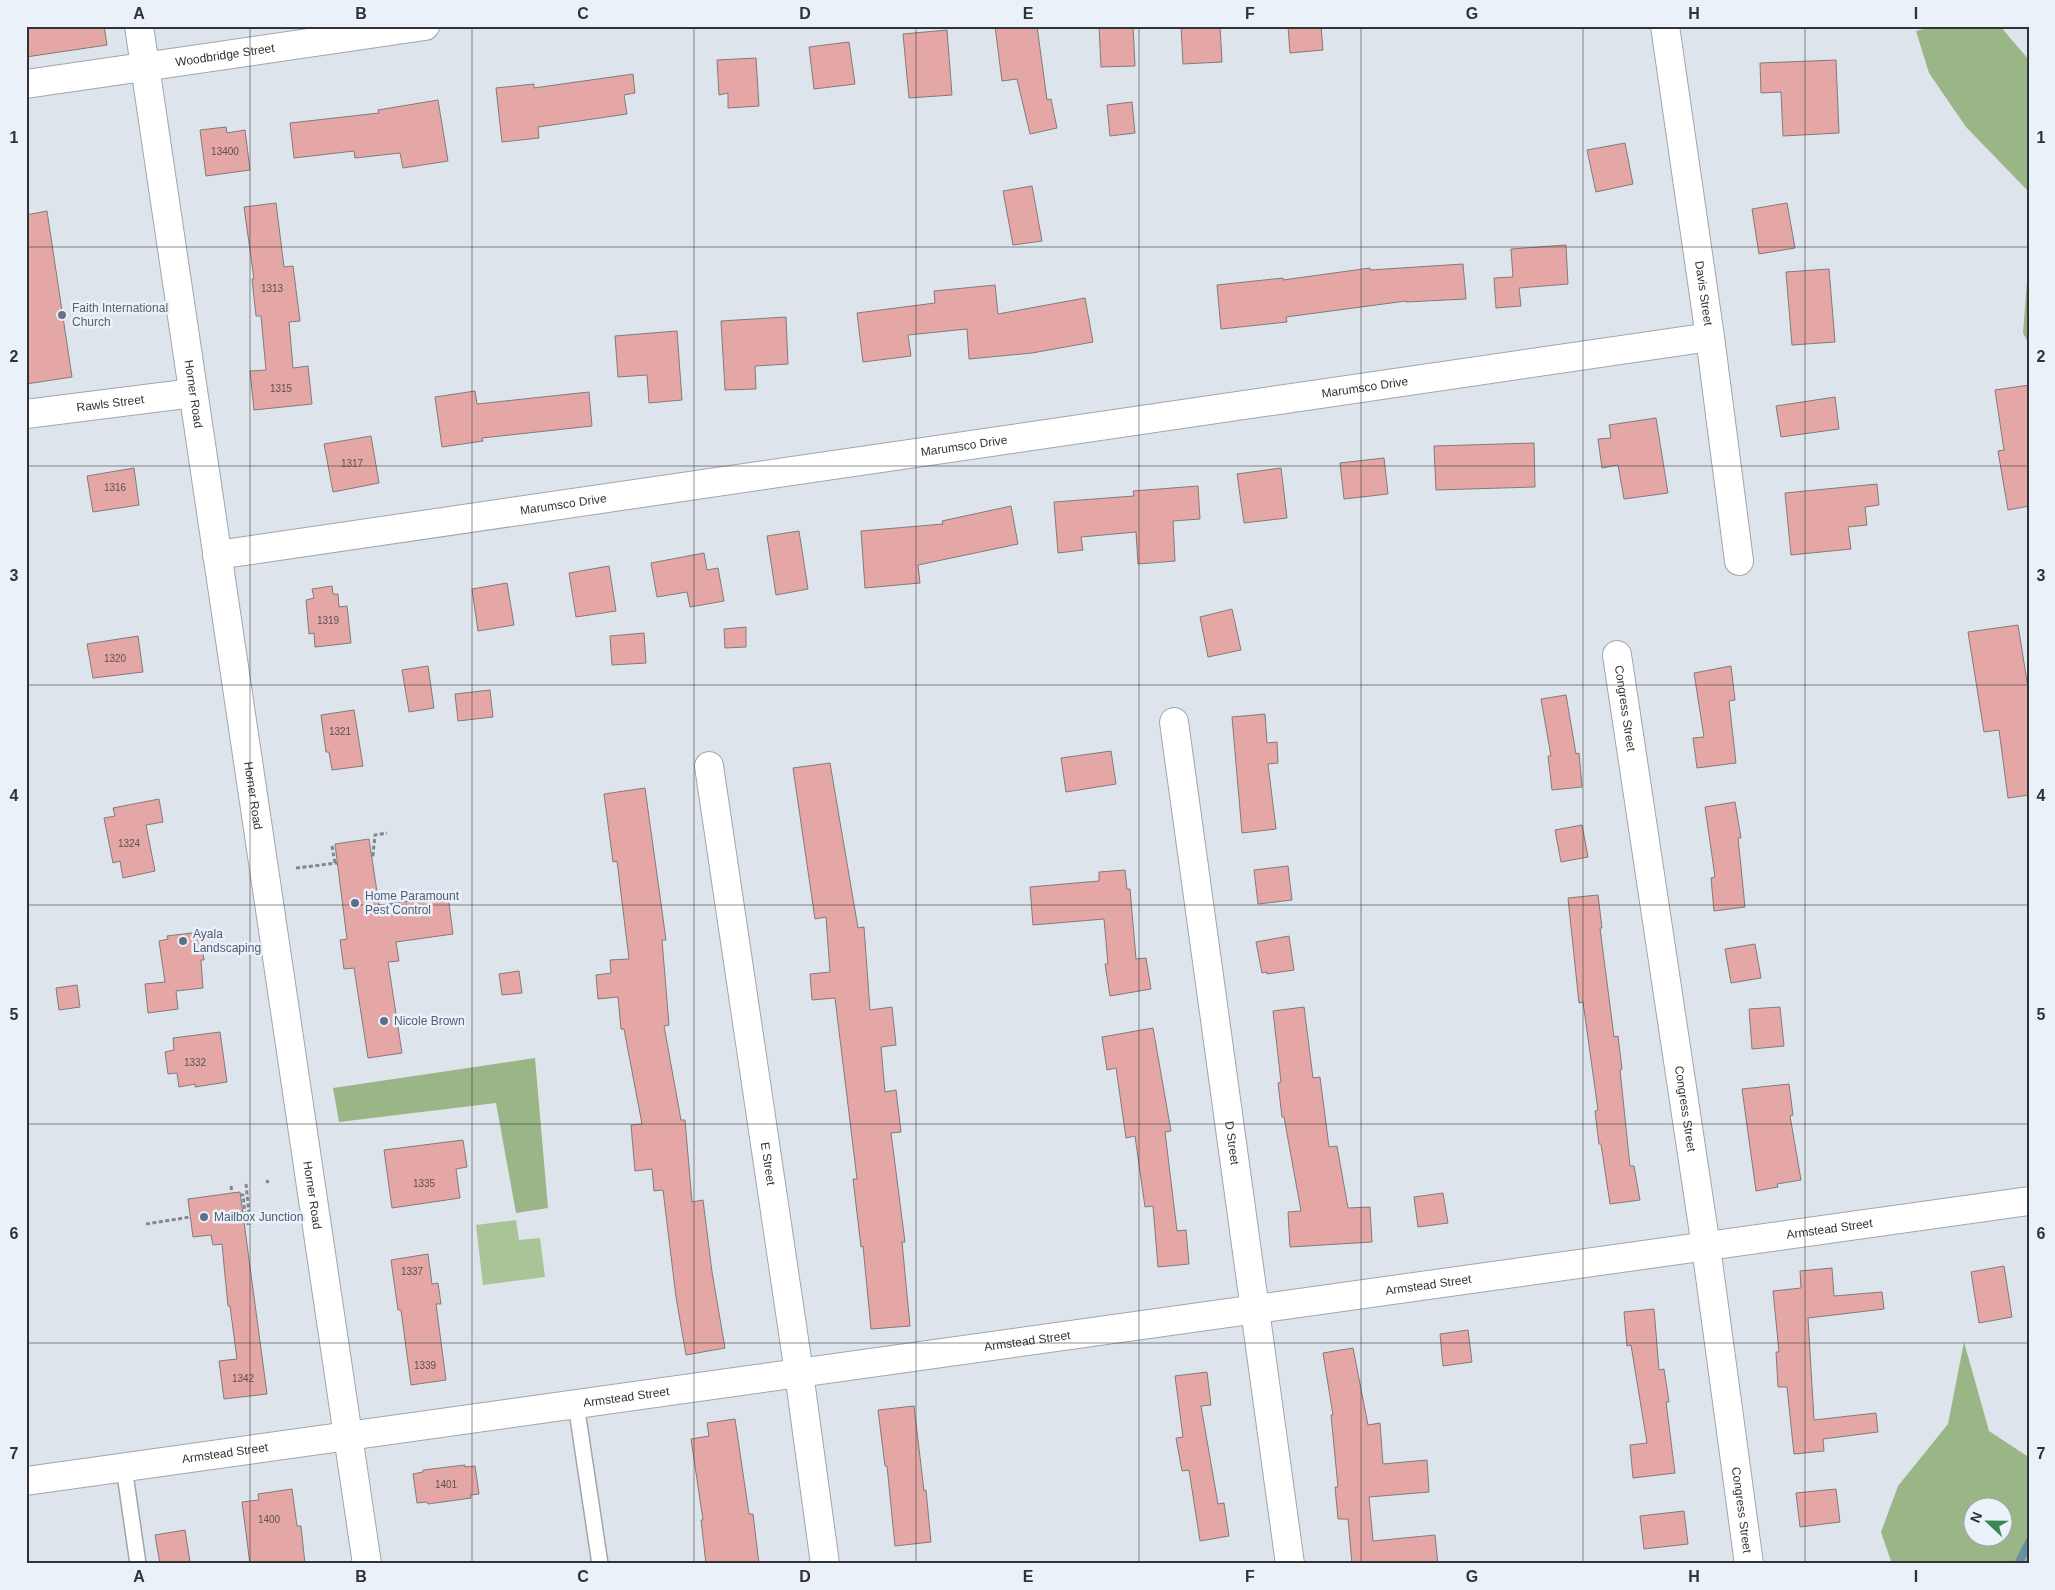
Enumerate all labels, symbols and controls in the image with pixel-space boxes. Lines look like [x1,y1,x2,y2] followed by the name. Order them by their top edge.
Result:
[133,5,145,22] text: A
[355,5,367,22] text: B
[577,5,589,22] text: C
[799,5,811,22] text: D
[1023,5,1034,22] text: E
[1245,5,1255,22] text: F
[1466,5,1478,22] text: G
[1688,5,1700,22] text: H
[1914,5,1918,22] text: I
[174,41,276,69] street label: Woodbridge Street
[10,129,19,146] text: 1
[2037,129,2046,146] text: 1
[211,146,239,157] house number: 13400
[1692,260,1715,327] street label: Davis Street
[261,283,284,294] house number: 1313
[72,301,168,329] place label: Faith International Church
[56,309,68,321] marker: Faith International Church
[10,348,19,365] text: 2
[2037,348,2046,365] text: 2
[182,359,206,429] street label: Horner Road
[1321,374,1409,401] street label: Marumsco Drive
[270,383,293,394] house number: 1315
[76,392,146,415] street label: Rawls Street
[920,433,1009,459] street label: Marumsco Drive
[341,458,364,469] house number: 1317
[104,482,127,493] house number: 1316
[519,491,608,518] street label: Marumsco Drive
[10,567,19,584] text: 3
[2037,567,2046,584] text: 3
[317,615,340,626] house number: 1319
[104,653,127,664] house number: 1320
[1612,664,1639,753] street label: Congress Street
[329,726,352,737] house number: 1321
[241,761,265,831] street label: Horner Road
[10,787,19,804] text: 4
[2037,787,2046,804] text: 4
[118,838,141,849] house number: 1324
[365,889,460,917] place label: Home Paramount Pest Control
[349,897,361,909] marker: Home Paramount Pest Control
[193,927,261,955] place label: Ayala Landscaping
[177,935,189,947] marker: Ayala Landscaping
[10,1006,19,1023] text: 5
[2037,1006,2046,1023] text: 5
[394,1014,465,1028] place label: Nicole Brown
[378,1015,390,1027] marker: Nicole Brown
[184,1057,207,1068] house number: 1332
[1672,1065,1699,1154] street label: Congress Street
[1222,1120,1242,1166] street label: D Street
[758,1141,778,1187] street label: E Street
[300,1160,324,1230] street label: Horner Road
[413,1178,436,1189] house number: 1335
[214,1210,303,1224] place label: Mailbox Junction
[198,1211,210,1223] marker: Mailbox Junction
[1785,1216,1874,1242] street label: Armstead Street
[10,1225,19,1242] text: 6
[2037,1225,2046,1242] text: 6
[401,1266,424,1277] house number: 1337
[1384,1272,1473,1298] street label: Armstead Street
[983,1328,1072,1354] street label: Armstead Street
[414,1360,437,1371] house number: 1339
[232,1373,255,1384] house number: 1342
[582,1384,671,1410] street label: Armstead Street
[181,1440,270,1466] street label: Armstead Street
[10,1445,19,1462] text: 7
[2037,1445,2046,1462] text: 7
[1729,1466,1755,1555] street label: Congress Street
[435,1479,458,1490] house number: 1401
[1962,1498,2012,1548] north arrow
[1967,1509,1985,1525] text: N
[258,1514,281,1525] house number: 1400
[133,1568,145,1585] text: A
[355,1568,367,1585] text: B
[577,1568,589,1585] text: C
[799,1568,811,1585] text: D
[1023,1568,1034,1585] text: E
[1245,1568,1255,1585] text: F
[1466,1568,1478,1585] text: G
[1688,1568,1700,1585] text: H
[1914,1568,1918,1585] text: I

